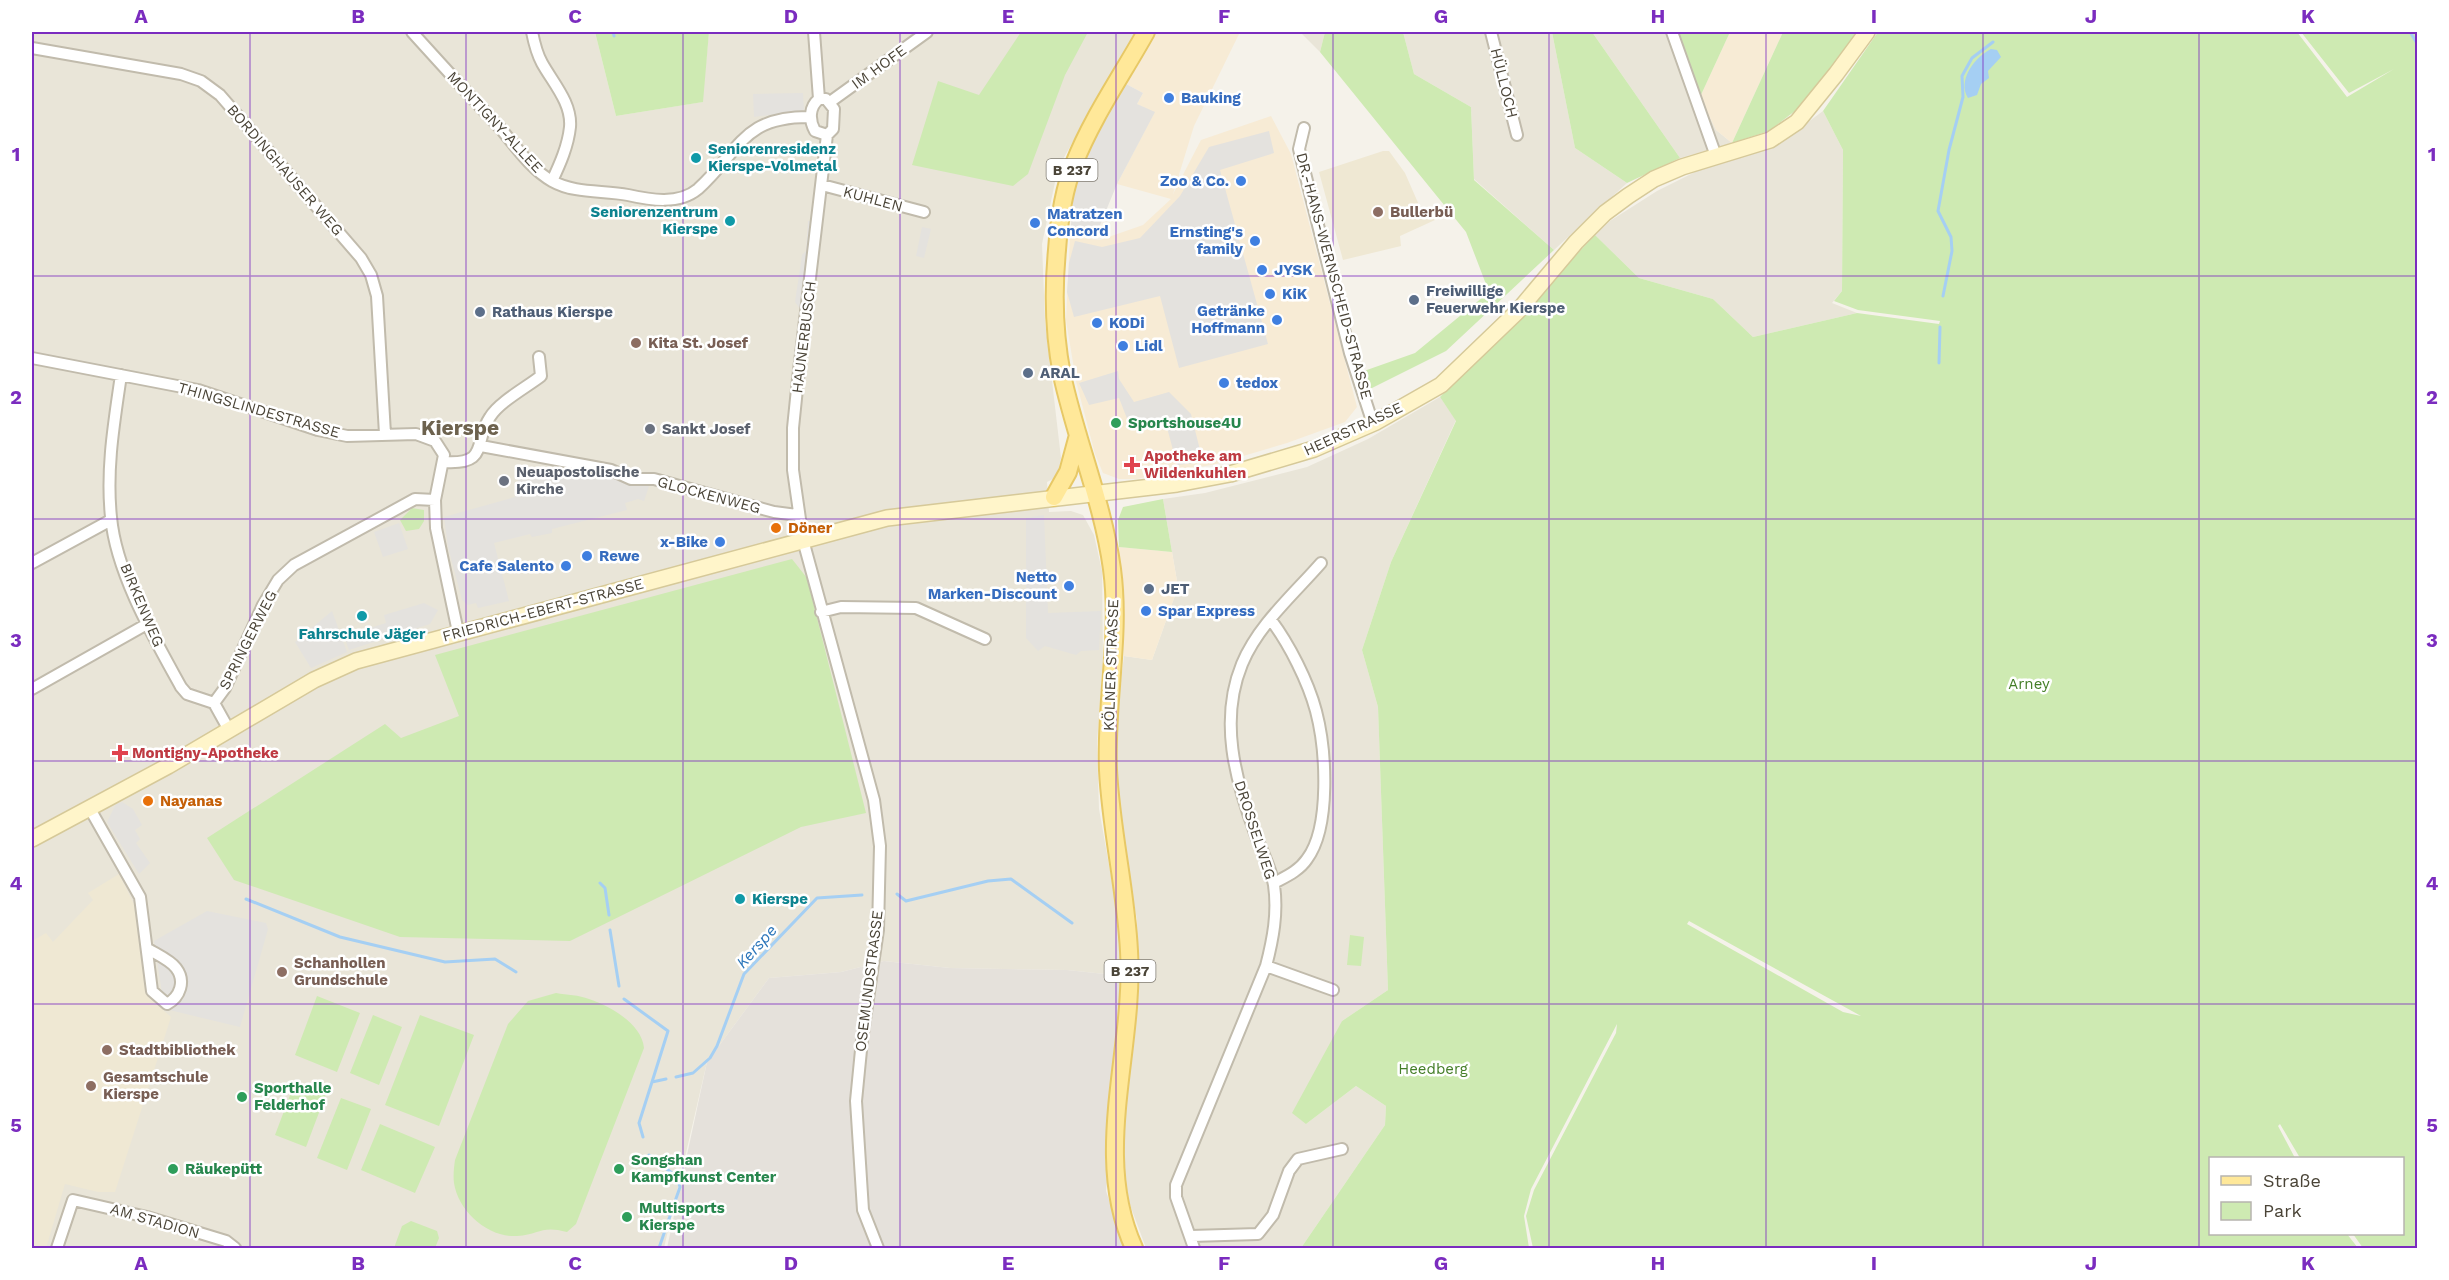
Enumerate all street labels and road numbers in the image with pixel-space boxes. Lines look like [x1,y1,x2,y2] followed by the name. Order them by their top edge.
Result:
[848,41,910,93] street label: IM HOFE
[1487,46,1521,120] street label: HÜLLOCH
[443,68,547,176] street label: MONTIGNY-ALLEE
[223,101,347,239] street label: BORDINGHAUSER WEG
[1292,151,1376,401] street label: DR.-HANS-WERNSCHEID-STRASSE
[1046,159,1098,181] road number: B 237
[841,182,905,216] street label: KUHLEN
[788,280,820,394] street label: HAUNERBUSCH
[176,378,342,442] street label: THINGSLINDESTRASSE
[1301,398,1405,460] street label: HEERSTRASSE
[655,473,763,517] street label: GLOCKENWEG
[116,560,168,650] street label: BIRKENWEG
[440,574,646,646] street label: FRIEDRICH-EBERT-STRASSE
[215,587,281,693] street label: SPRINGERWEG
[1100,599,1122,731] street label: KÖLNER STRASSE
[1230,778,1280,882] street label: DROSSELWEG
[851,909,887,1053] street label: OSEMUNDSTRASSE
[1104,960,1156,982] road number: B 237
[108,1200,202,1242] street label: AM STADION

